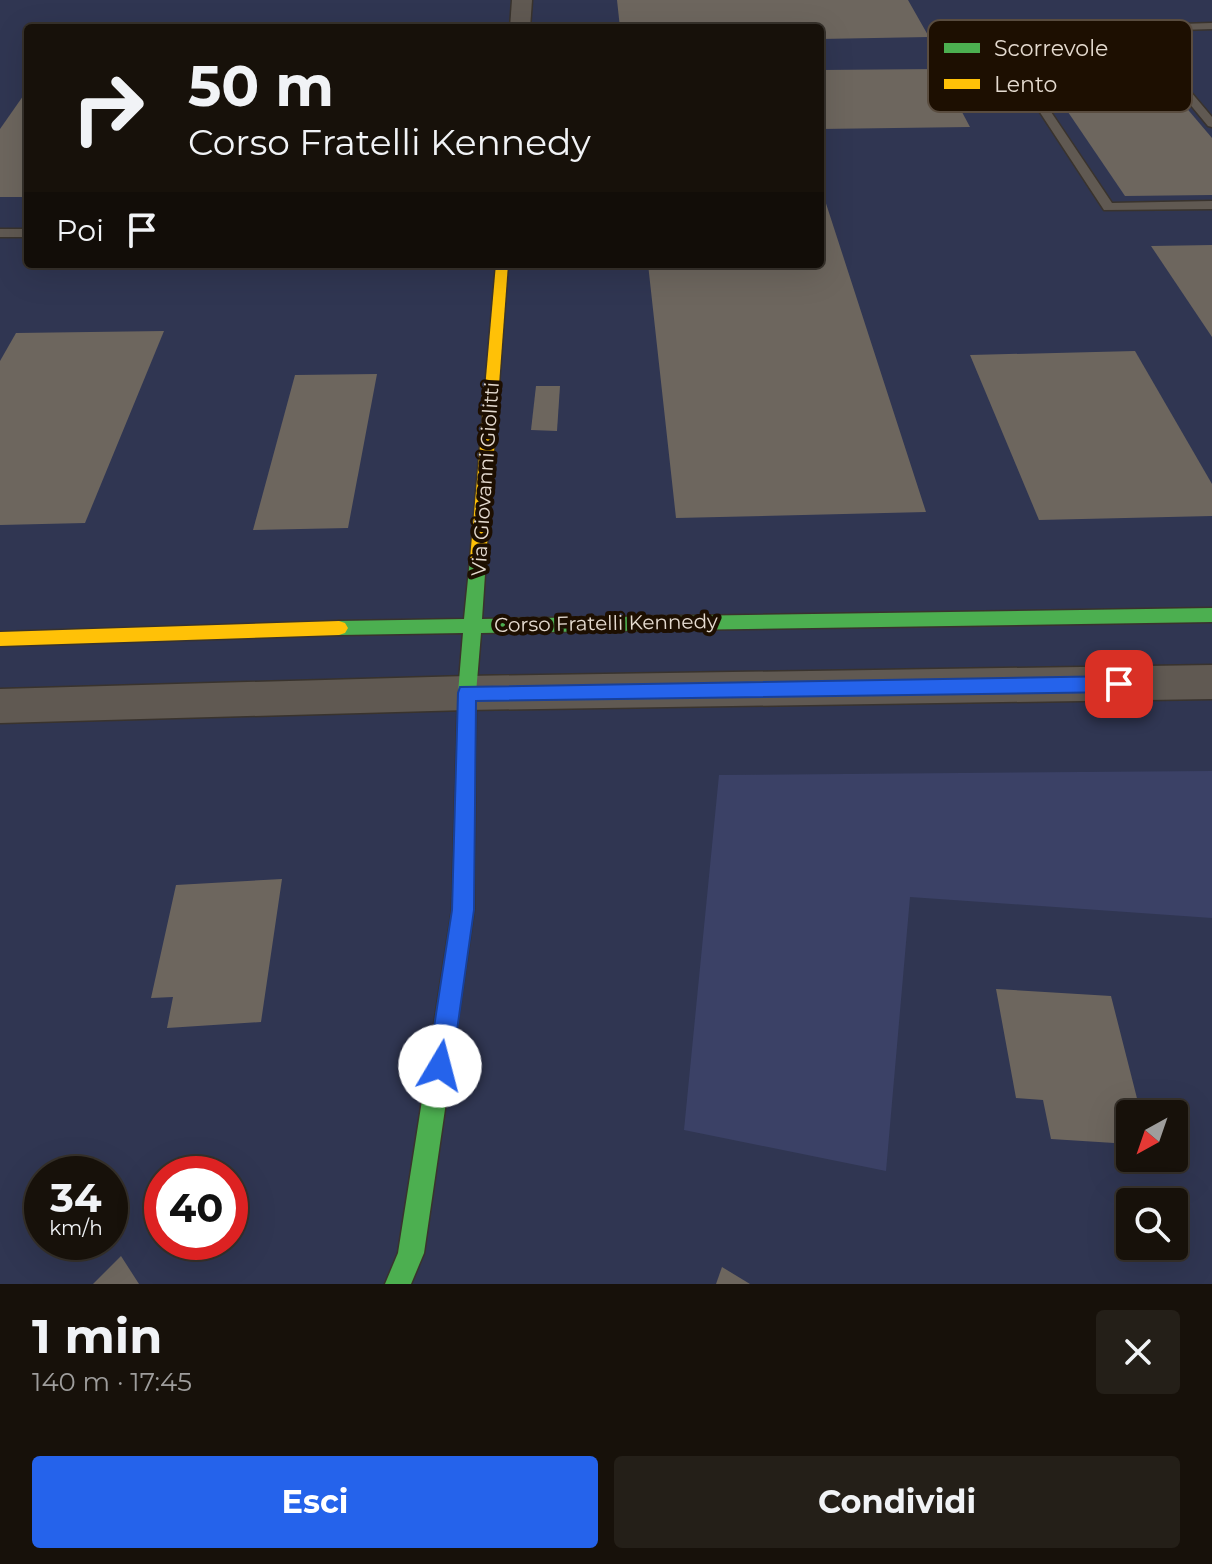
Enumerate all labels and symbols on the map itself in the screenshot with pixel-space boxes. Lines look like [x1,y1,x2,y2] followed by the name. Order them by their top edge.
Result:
[928,20,1192,112] legend
[994,35,1108,62] text: Scorrevole
[994,71,1057,98] text: Lento
[466,381,504,577] street label: Via Giovanni Giolitti
[494,609,718,637] street label: Corso Fratelli Kennedy
[1085,650,1153,718] pin
[398,1024,482,1108] position arrow
[1116,1100,1188,1172] north arrow
[144,1156,248,1260] speed limit sign: 40

